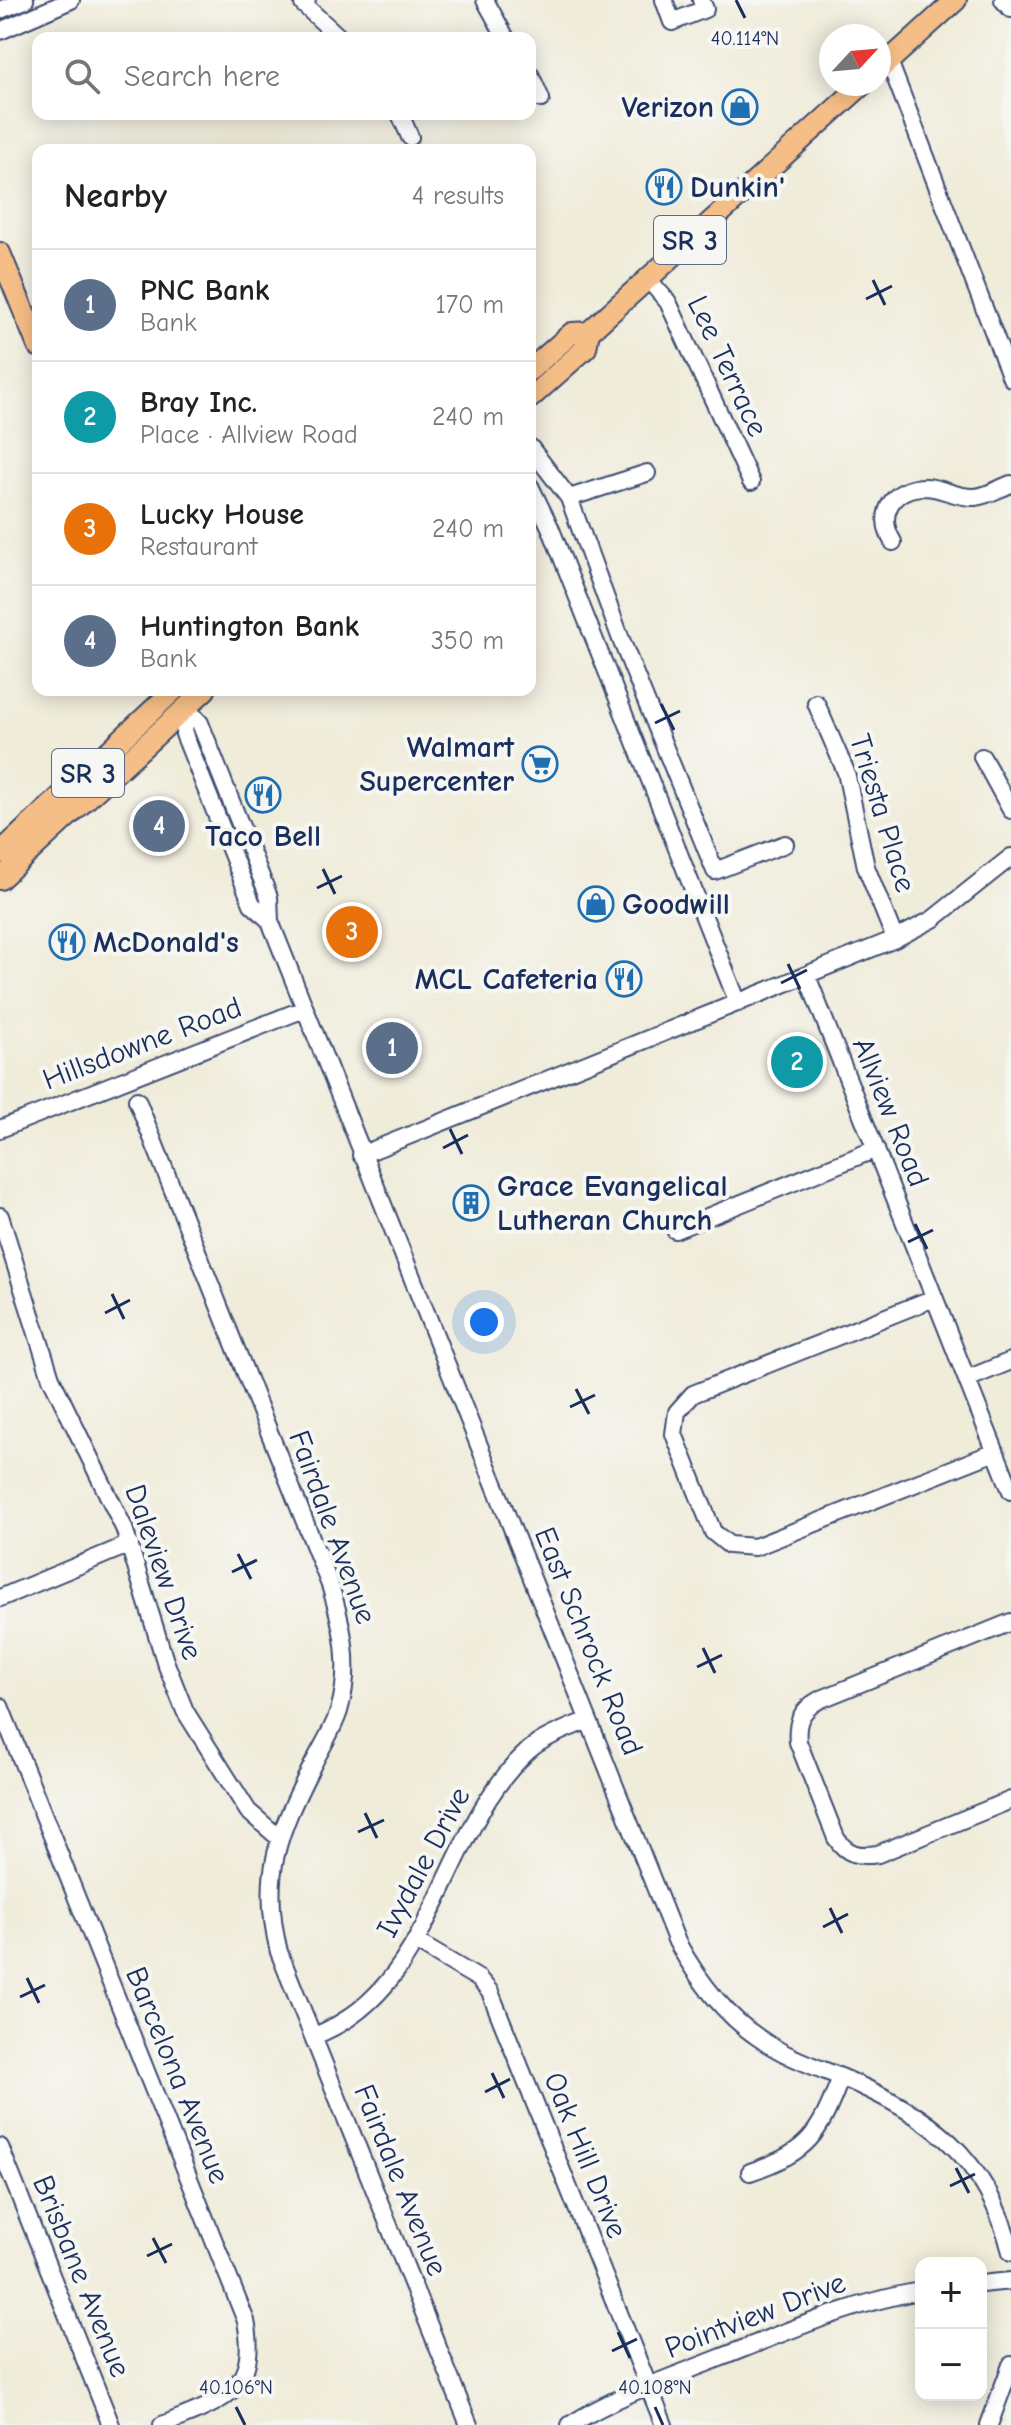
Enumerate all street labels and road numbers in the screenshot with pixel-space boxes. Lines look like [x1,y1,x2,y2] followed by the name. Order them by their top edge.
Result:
[654,216,726,264] road number: SR 3
[680,290,775,442] street label: Lee Terrace
[842,730,923,896] street label: Triesta Place
[52,749,124,797] road number: SR 3
[38,990,246,1097] street label: Hillsdowne Road
[845,1033,936,1192] street label: Allview Road
[281,1426,384,1629] street label: Fairdale Avenue
[117,1480,210,1664] street label: Daleview Drive
[527,1522,650,1760] street label: East Schrock Road
[369,1781,478,1943] street label: Ivydale Drive
[118,1962,237,2189] street label: Barcelona Avenue
[536,2067,635,2243] street label: Oak Hill Drive
[346,2079,455,2281] street label: Fairdale Avenue
[25,2170,138,2382] street label: Brisbane Avenue
[660,2265,850,2366] street label: Pointview Drive

